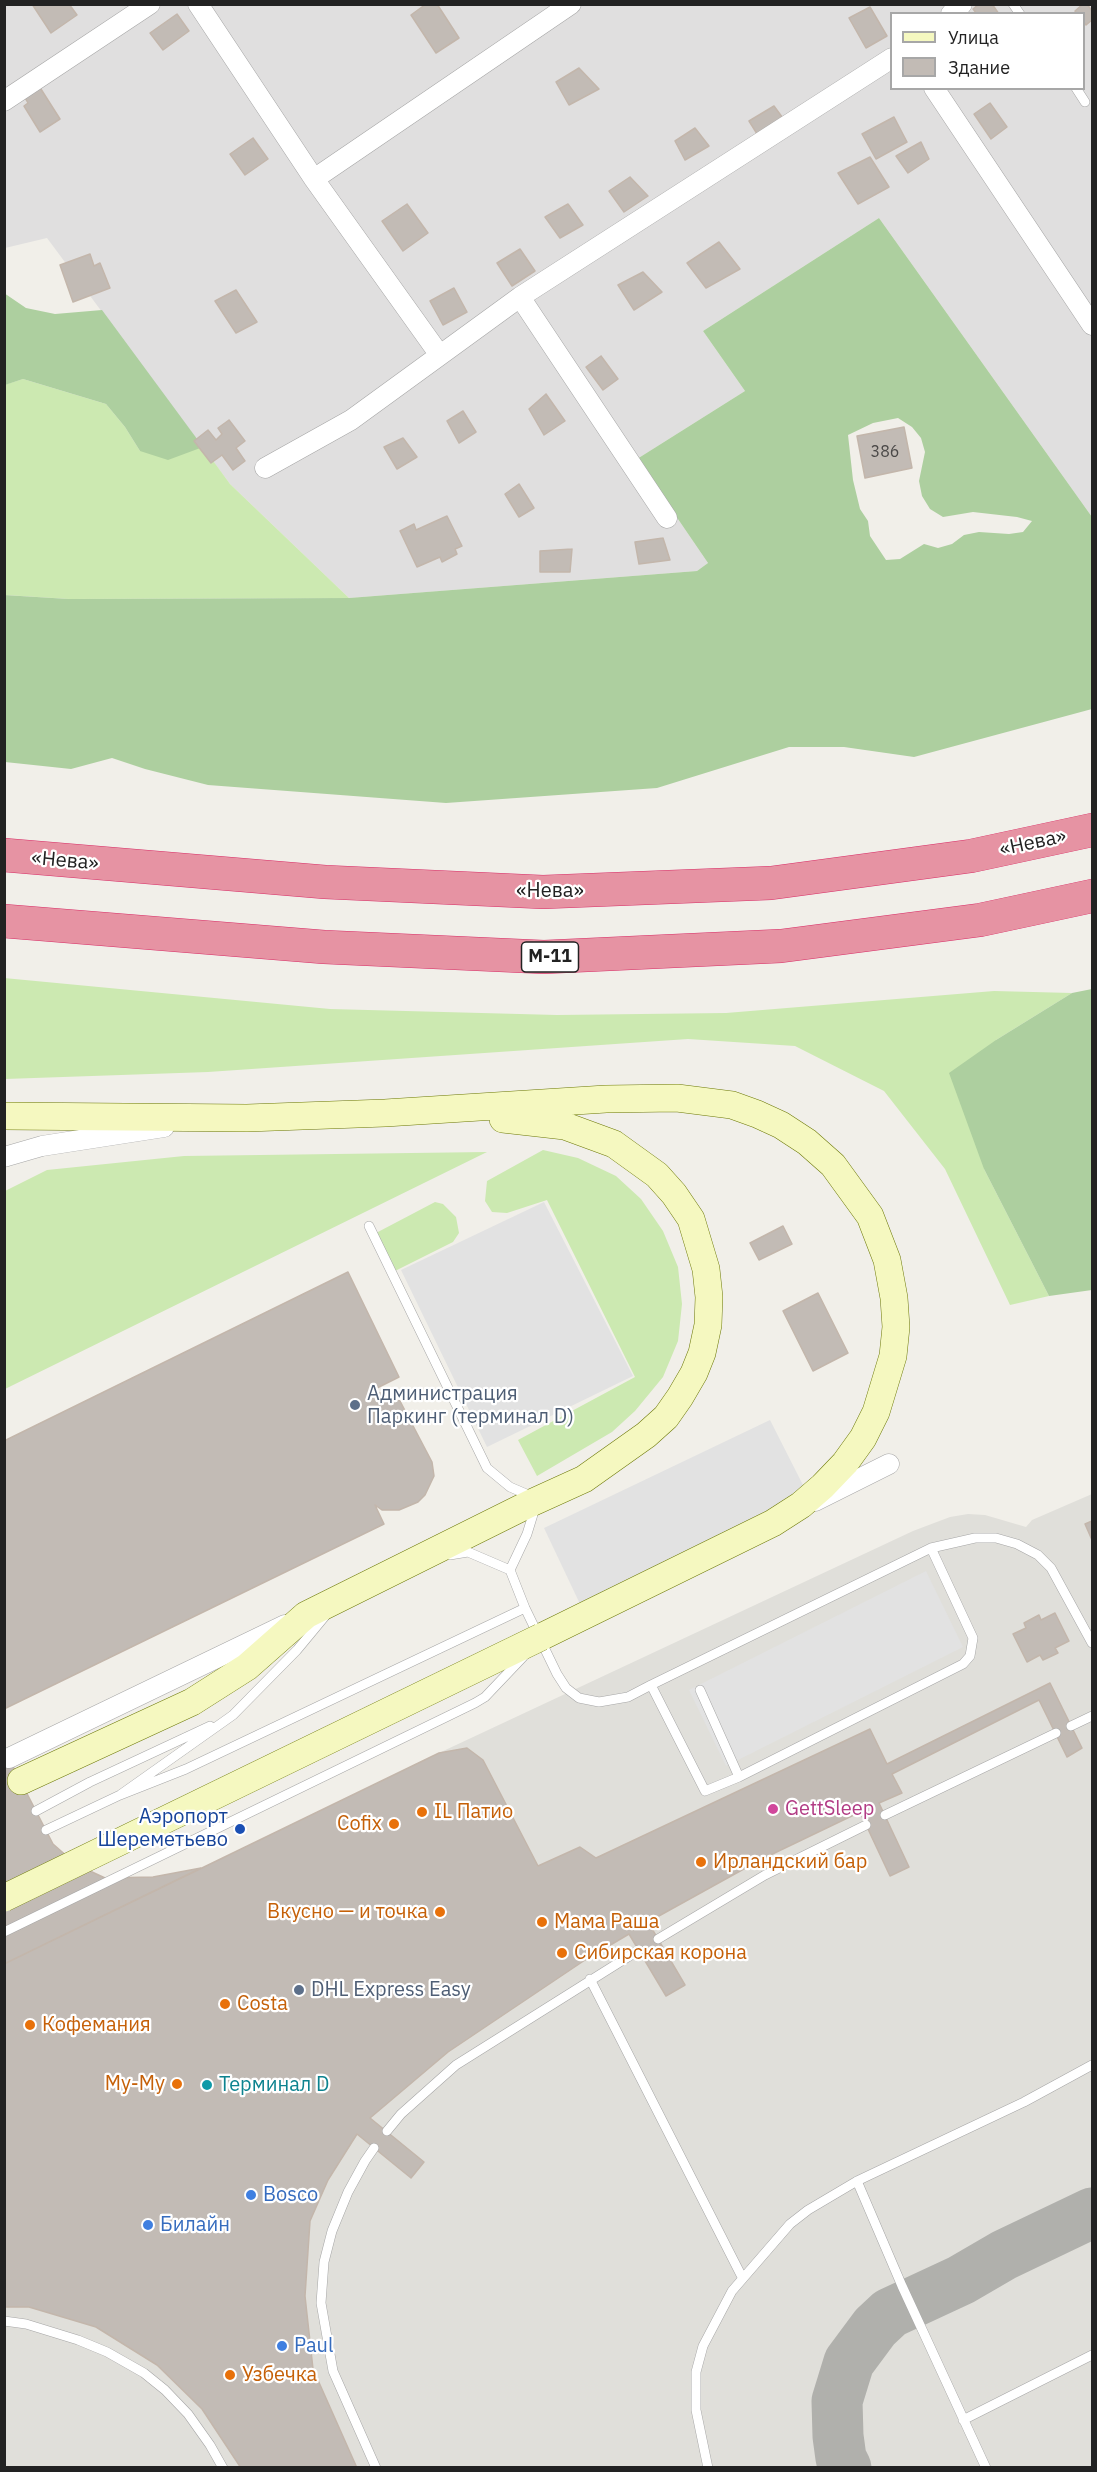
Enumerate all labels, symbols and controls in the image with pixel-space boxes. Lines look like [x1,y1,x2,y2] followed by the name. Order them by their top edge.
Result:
[890,12,1085,90] legend
[948,26,999,49] text: Улица
[948,56,1010,79] text: Здание
[871,442,899,462] house number: 386
[998,824,1068,862] street label: «Нева»
[30,846,100,876] street label: «Нева»
[516,879,584,903] street label: «Нева»
[522,942,578,972] road number: М-11
[367,1382,574,1429] place label: Администрация Паркинг (терминал D)
[348,1398,362,1412] marker: Администрация Паркинг (терминал D)
[785,1797,874,1821] place label: GettSleep
[434,1800,513,1824] place label: IL Патио
[766,1802,780,1816] marker: GettSleep
[98,1805,228,1852] place label: Аэропорт Шереметьево
[415,1805,429,1819] marker: IL Патио
[337,1812,382,1836] place label: Cofix
[387,1817,401,1831] marker: Cofix
[233,1822,247,1836] marker: Аэропорт Шереметьево
[713,1850,867,1874] place label: Ирландский бар
[694,1855,708,1869] marker: Ирландский бар
[267,1900,428,1924] place label: Вкусно — и точка
[433,1905,447,1919] marker: Вкусно — и точка
[554,1910,659,1934] place label: Мама Раша
[535,1915,549,1929] marker: Мама Раша
[574,1941,747,1965] place label: Сибирская корона
[555,1946,569,1960] marker: Сибирская корона
[311,1978,471,2002] place label: DHL Express Easy
[292,1983,306,1997] marker: DHL Express Easy
[237,1992,288,2016] place label: Costa
[218,1997,232,2011] marker: Costa
[42,2013,151,2037] place label: Кофемания
[23,2018,37,2032] marker: Кофемания
[105,2072,165,2096] place label: Му-Му
[219,2073,329,2097] place label: Терминал D
[170,2077,184,2091] marker: Му-Му
[200,2078,214,2092] marker: Терминал D
[263,2183,318,2207] place label: Bosco
[244,2188,258,2202] marker: Bosco
[160,2213,230,2237] place label: Билайн
[141,2218,155,2232] marker: Билайн
[294,2334,333,2358] place label: Paul
[275,2339,289,2353] marker: Paul
[242,2363,317,2387] place label: Узбечка
[223,2368,237,2382] marker: Узбечка

